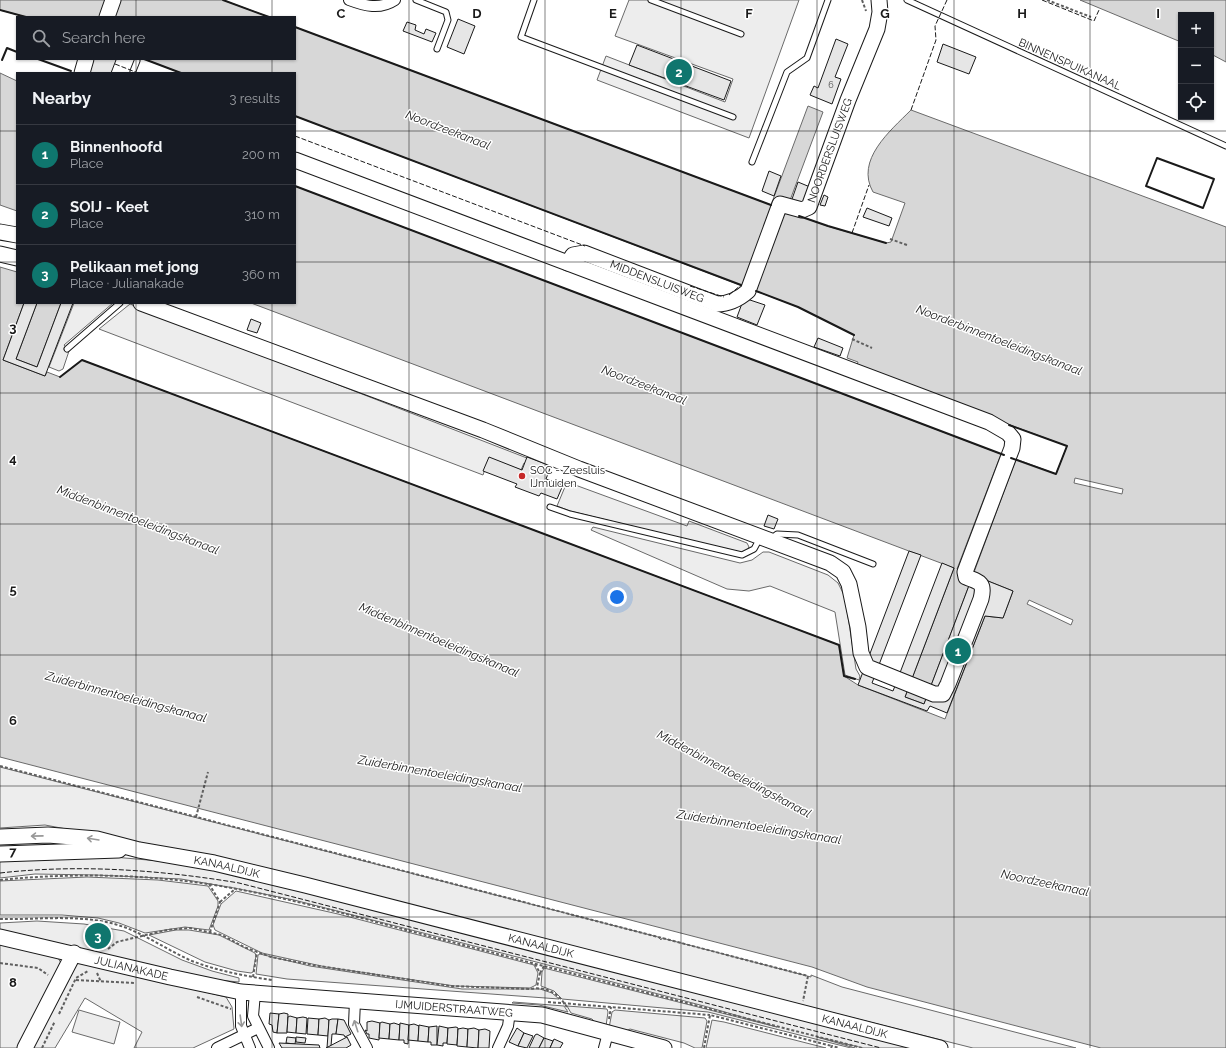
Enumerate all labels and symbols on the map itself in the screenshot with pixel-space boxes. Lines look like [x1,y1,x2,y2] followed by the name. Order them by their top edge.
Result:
[337,6,346,21] text: C
[472,6,482,21] text: D
[609,6,617,21] text: E
[745,6,753,21] text: F
[880,6,890,21] text: G
[1017,6,1027,21] text: H
[1156,6,1160,21] text: I
[1016,36,1124,93] street label: BINNENSPUIKANAAL
[666,57,692,87] pin: 2
[828,80,834,90] house number: 6
[805,96,855,204] street label: NOORDERSLUISWEG
[404,107,492,153] water label: Noordzeekanaal
[608,258,706,305] street label: MIDDENSLUISWEG
[914,302,1084,378] water label: Noorderbinnentoeleidingskanaal
[9,320,17,335] text: 3
[600,362,688,408] water label: Noordzeekanaal
[9,451,17,466] text: 4
[530,464,605,490] place label: SOC - Zeesluis IJmuiden
[517,471,527,481] marker: SOC - Zeesluis IJmuiden
[55,483,221,557] water label: Middenbinnentoeleidingskanaal
[9,582,17,597] text: 5
[607,587,627,607] your location
[357,600,521,680] water label: Middenbinnentoeleidingskanaal
[945,636,971,666] pin: 1
[43,668,208,725] water label: Zuiderbinnentoeleidingskanaal
[9,713,17,728] text: 6
[655,727,813,821] water label: Middenbinnentoeleidingskanaal
[356,752,523,795] water label: Zuiderbinnentoeleidingskanaal
[675,807,842,847] water label: Zuiderbinnentoeleidingskanaal
[31,832,44,839] one-way arrow
[87,835,100,843] one-way arrow
[9,844,17,859] text: 7
[193,854,262,881] street label: KANAALDIJK
[1000,867,1090,899] water label: Noordzeekanaal
[85,921,111,951] pin: 3
[507,931,576,961] street label: KANAALDIJK
[93,953,170,983] street label: JULIANAKADE
[9,975,17,990] text: 8
[395,998,513,1020] street label: IJMUIDERSTRAATWEG
[820,1012,890,1042] street label: KANAALDIJK
[237,1014,245,1027] one-way arrow
[352,1019,359,1032] one-way arrow

